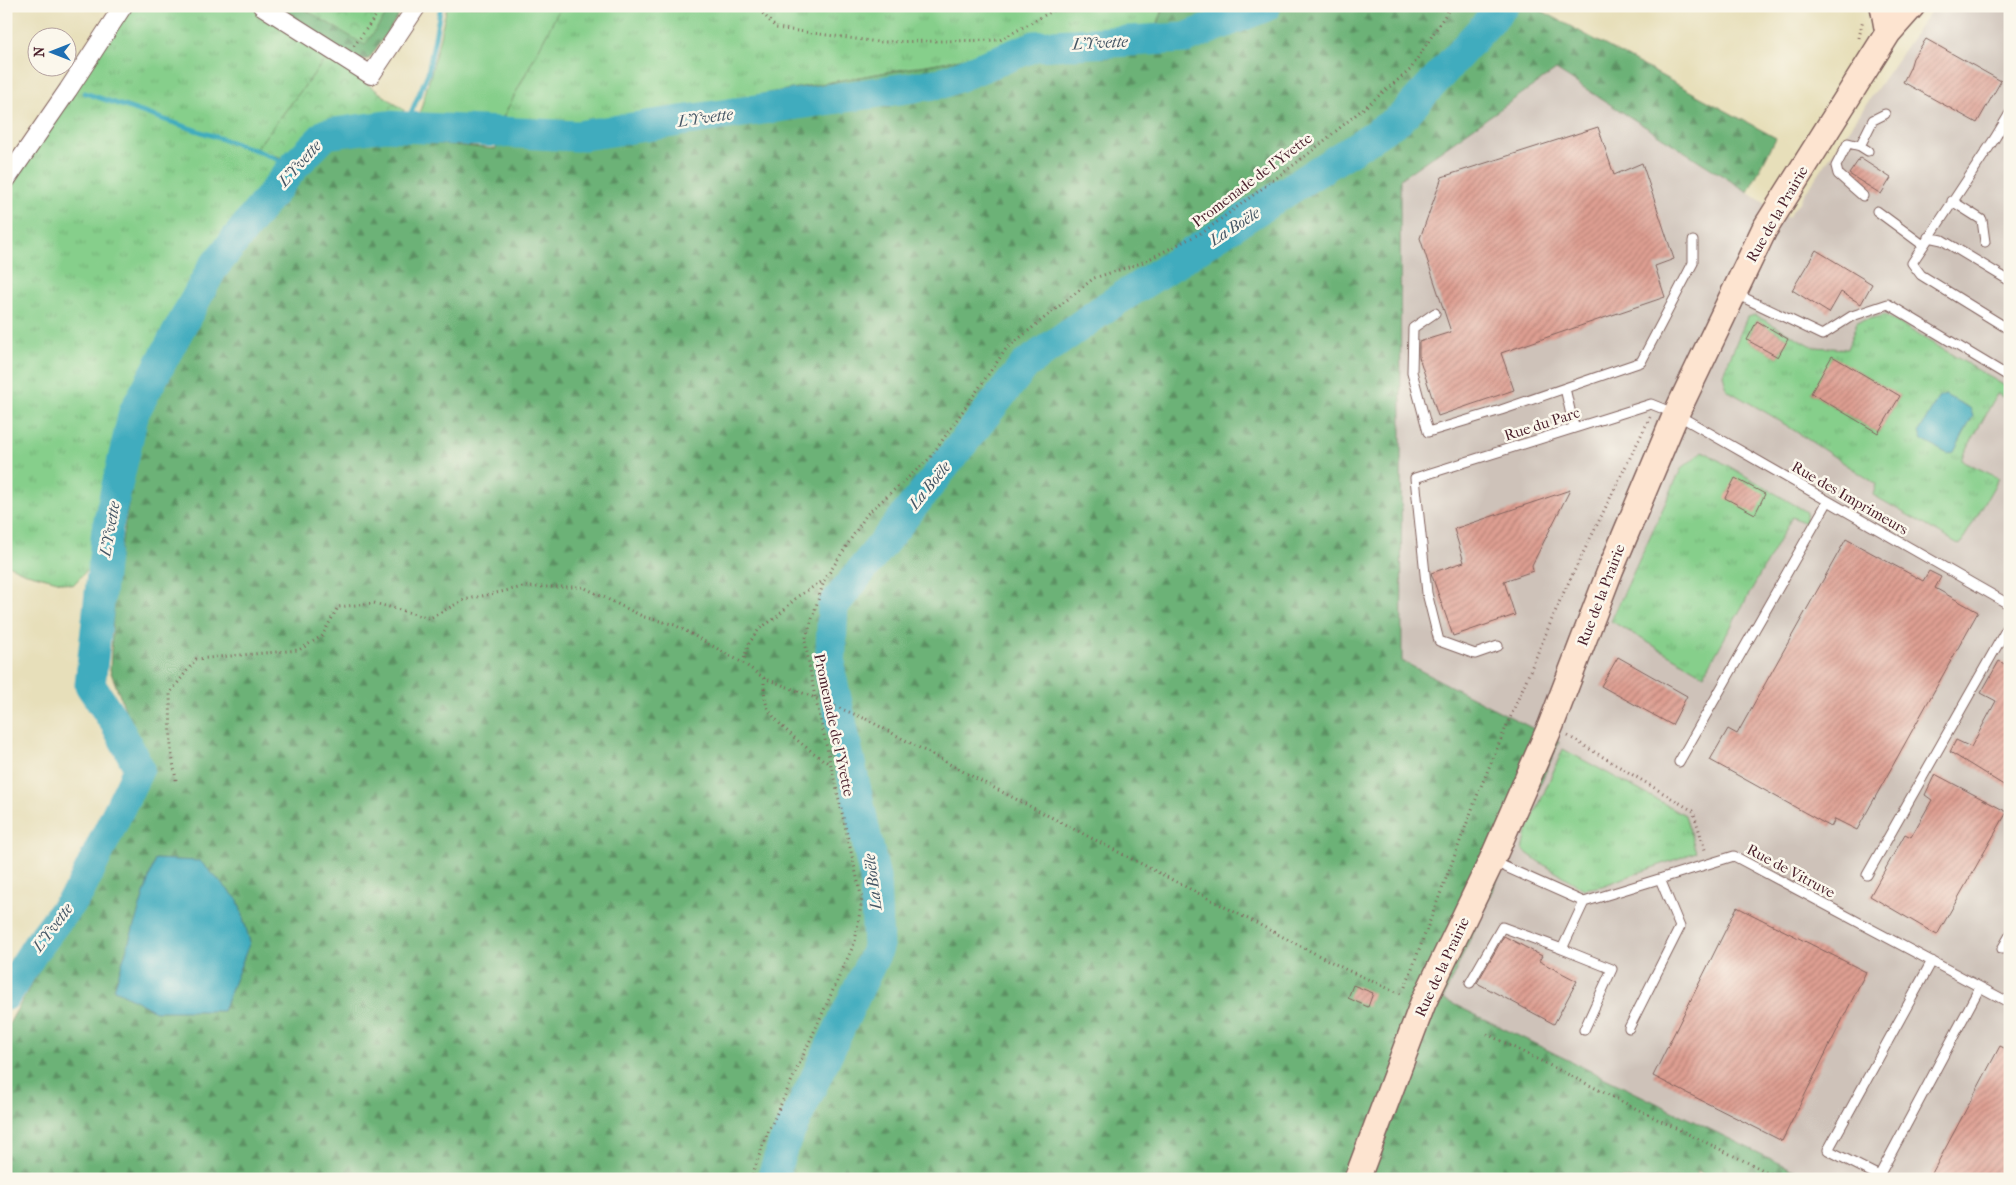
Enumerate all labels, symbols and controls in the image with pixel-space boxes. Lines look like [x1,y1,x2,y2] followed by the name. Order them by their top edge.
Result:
[28,28,78,78] north arrow
[1071,32,1129,53] water label: L'Yvette
[31,46,48,57] text: N
[675,104,734,131] water label: L'Yvette
[1188,129,1316,231] street label: Promenade de l'Yvette
[273,136,325,191] water label: L'Yvette
[1742,162,1812,265] street label: Rue de la Prairie
[1205,203,1263,250] water label: La Boële
[1502,403,1582,445] street label: Rue du Parc
[904,457,955,514] water label: La Boële
[1789,457,1912,539] street label: Rue des Imprimeurs
[95,500,124,559] water label: L'Yvette
[1573,541,1629,649] street label: Rue de la Prairie
[810,652,858,799] street label: Promenade de l'Yvette
[1744,840,1839,902] street label: Rue de Vitruve
[860,852,885,912] water label: La Boële
[28,899,77,956] water label: L'Yvette
[1411,914,1473,1020] street label: Rue de la Prairie

